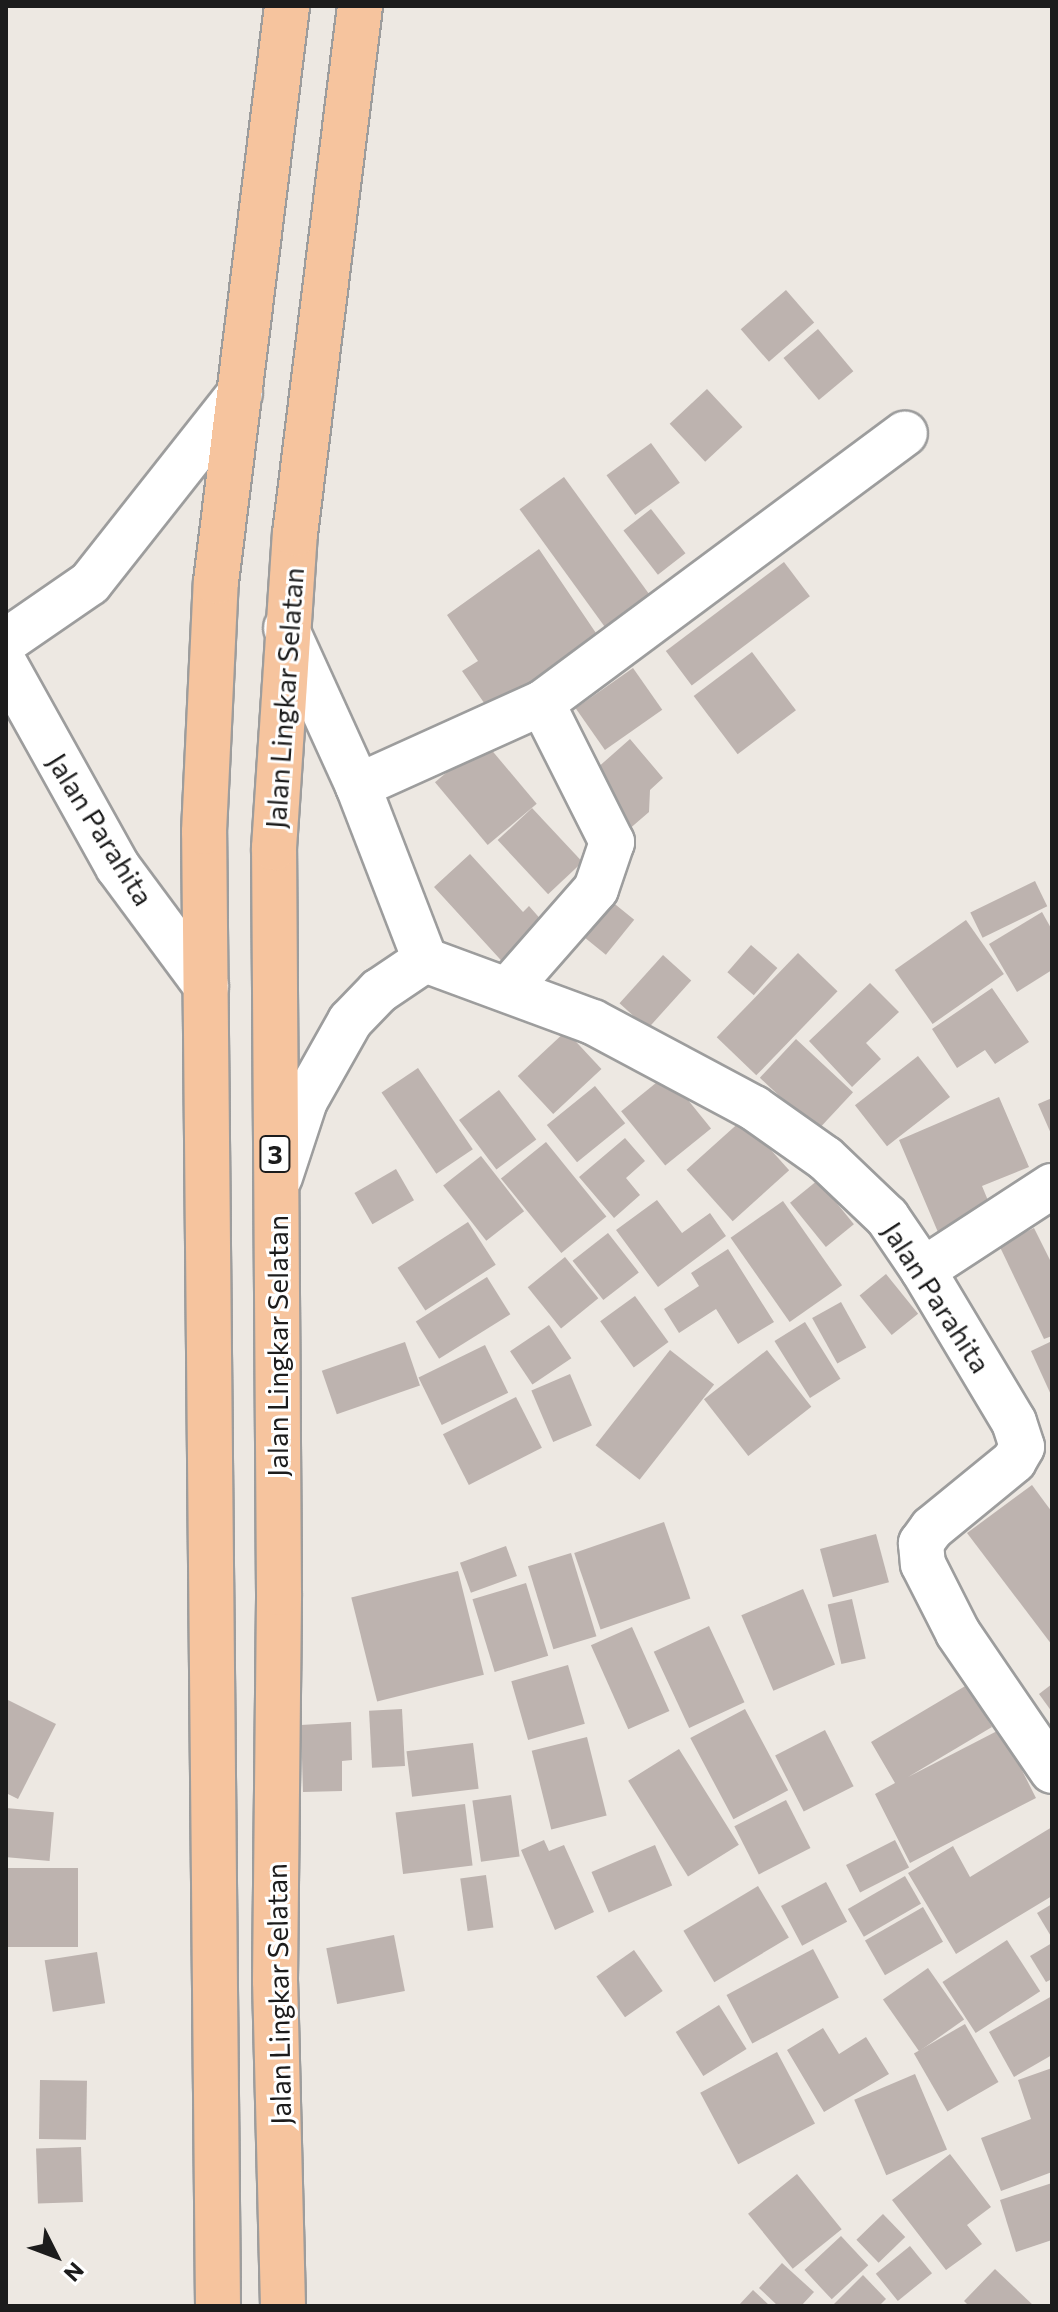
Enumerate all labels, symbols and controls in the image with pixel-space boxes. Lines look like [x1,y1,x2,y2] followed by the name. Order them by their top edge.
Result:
[258,566,310,830] street label: Jalan Lingkar Selatan
[41,747,161,911] street label: Jalan Parahita
[259,1132,291,1176] road number: 3
[260,1215,294,1477] street label: Jalan Lingkar Selatan
[876,1215,998,1379] street label: Jalan Parahita
[259,1863,297,2125] street label: Jalan Lingkar Selatan
[16,2216,96,2296] north arrow
[59,2257,90,2288] text: N

